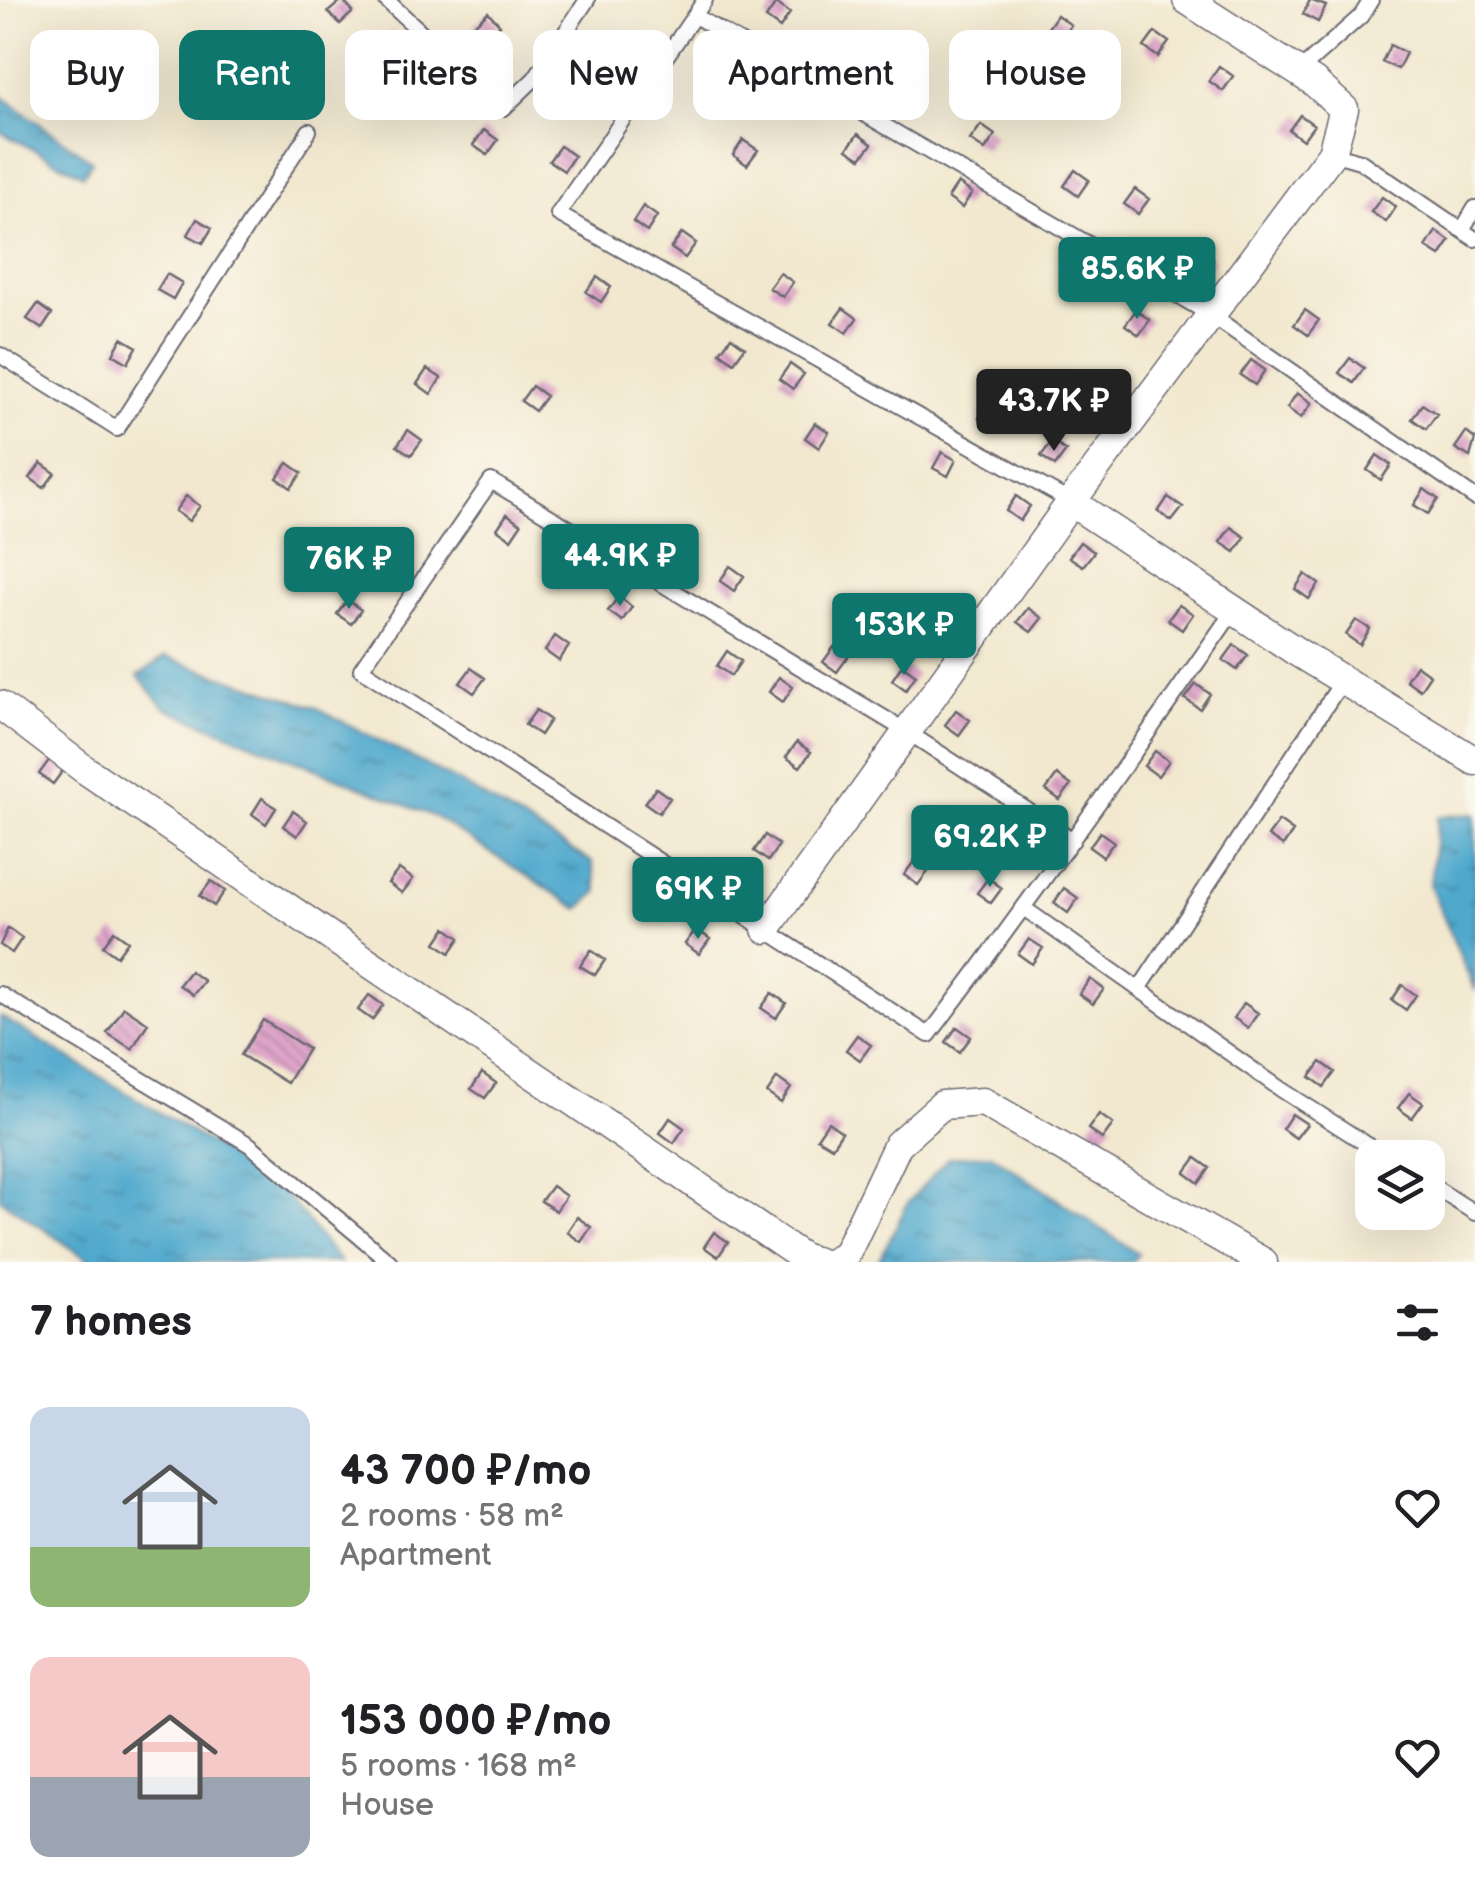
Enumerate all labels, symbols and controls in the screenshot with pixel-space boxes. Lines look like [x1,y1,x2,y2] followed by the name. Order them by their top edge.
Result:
[30,30,159,120] chip: Buy
[179,30,325,120] chip: Rent
[345,30,513,120] chip: Filters
[533,30,673,120] chip: New
[693,30,929,120] chip: Apartment
[949,30,1121,120] chip: House
[1045,237,1229,322] pin: 85.6K ₽
[1080,250,1194,289] text: 85.6K ₽
[962,369,1146,454] pin: 43.7K ₽
[998,382,1110,421] text: 43.7K ₽
[528,524,712,609] pin: 44.9K ₽
[279,527,419,612] pin: 76K ₽
[564,537,676,576] text: 44.9K ₽
[306,540,392,579] text: 76K ₽
[823,593,985,678] pin: 153K ₽
[854,606,954,645] text: 153K ₽
[898,805,1082,890] pin: 69.2K ₽
[933,818,1047,857] text: 69.2K ₽
[628,857,768,942] pin: 69K ₽
[654,870,742,909] text: 69K ₽
[1355,1140,1445,1230] map controls
[1355,1140,1445,1230] button: layers
[1390,1295,1445,1350] icon: filters
[30,1297,192,1348] text: 7 homes
[340,1446,591,1497] text: 43 700 ₽/mo
[110,1447,230,1567] icon: home
[1390,1480,1445,1535] icon: heart
[340,1497,564,1536] text: 2 rooms · 58 m²
[340,1536,491,1575] text: Apartment
[340,1696,612,1747] text: 153 000 ₽/mo
[110,1697,230,1817] icon: home
[1390,1730,1445,1785] icon: heart
[340,1747,577,1786] text: 5 rooms · 168 m²
[340,1786,434,1825] text: House

